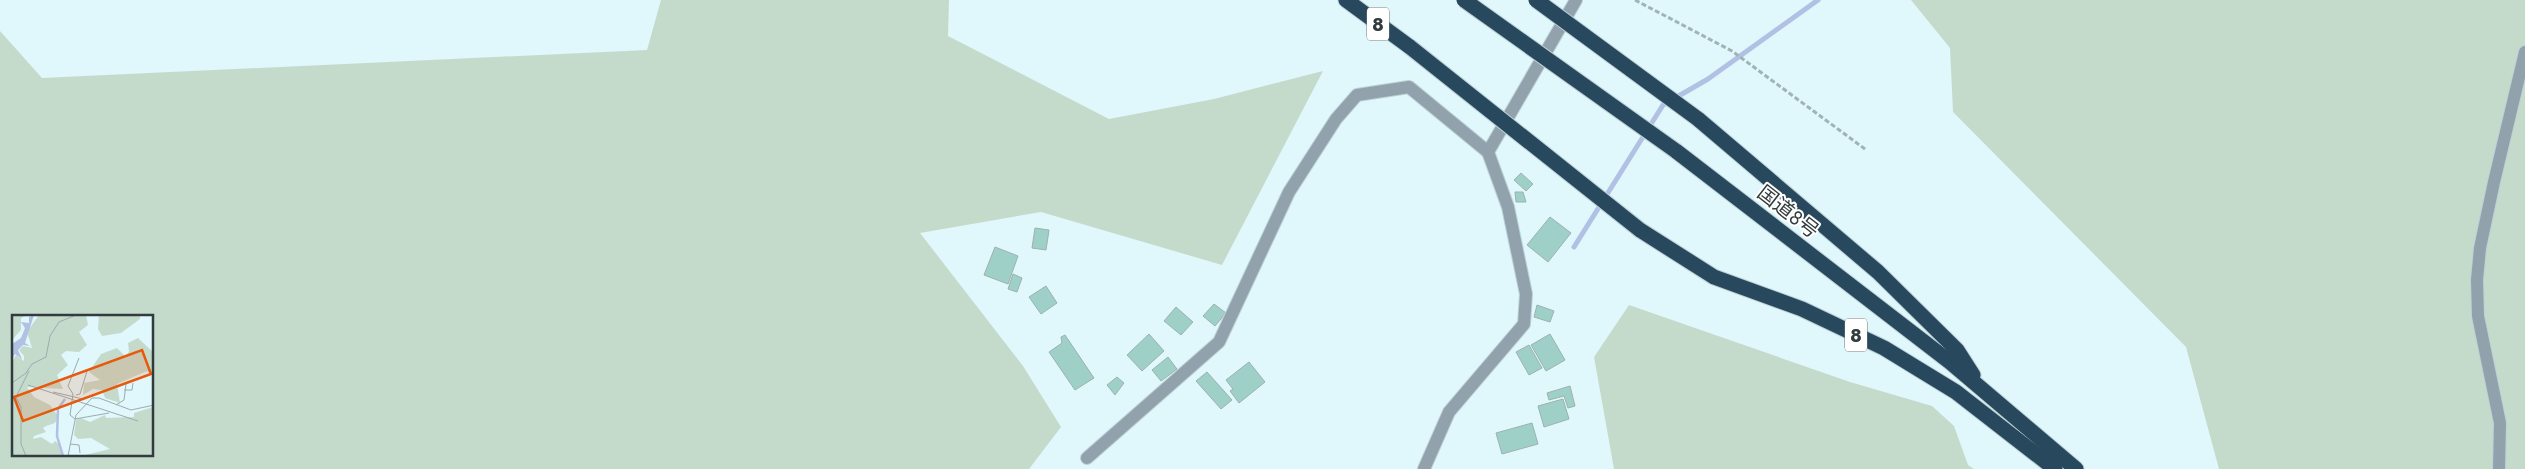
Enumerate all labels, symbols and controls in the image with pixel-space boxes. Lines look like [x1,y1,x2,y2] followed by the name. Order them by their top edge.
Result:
[1367,8,1389,40] road number: 8
[1751,179,1825,245] street label: 国道8号
[12,315,154,456] inset map
[1845,318,1867,352] road number: 8

